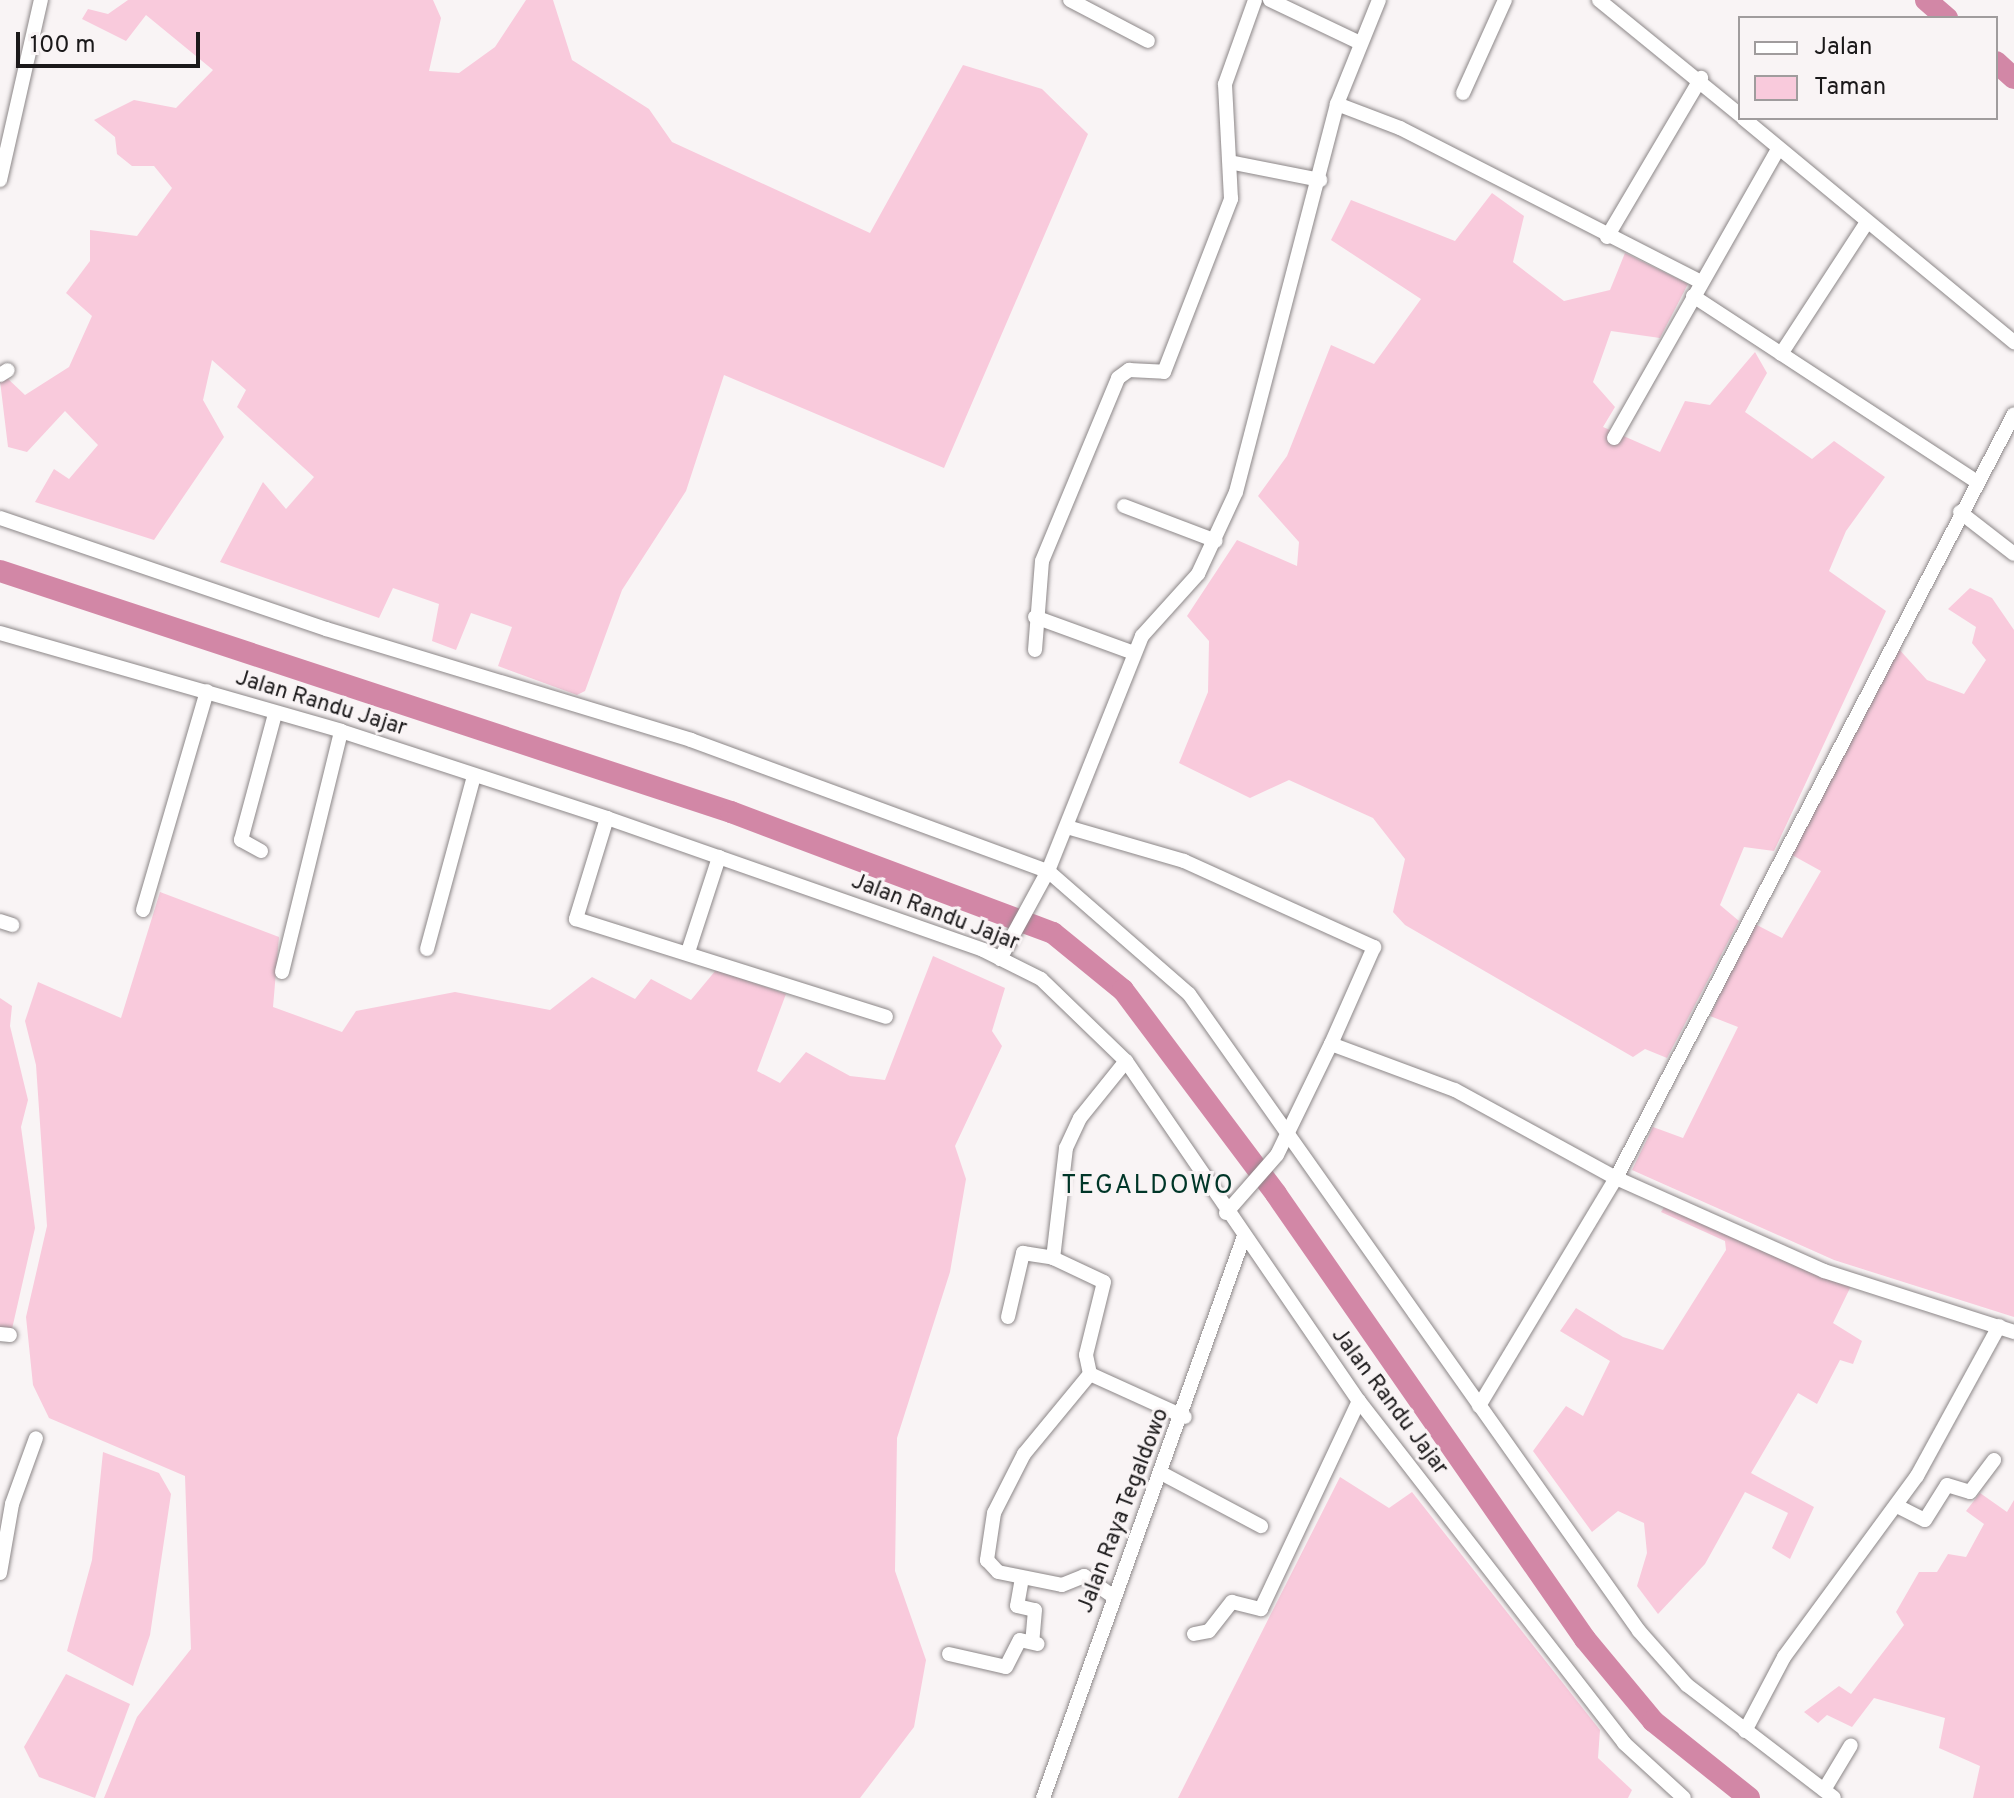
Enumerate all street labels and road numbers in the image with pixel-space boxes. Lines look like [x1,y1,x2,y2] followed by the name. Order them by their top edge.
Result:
[232,665,410,743] street label: Jalan Randu Jajar
[847,869,1023,957] street label: Jalan Randu Jajar
[1325,1323,1453,1481] street label: Jalan Randu Jajar
[1073,1405,1175,1617] street label: Jalan Raya Tegaldowo

